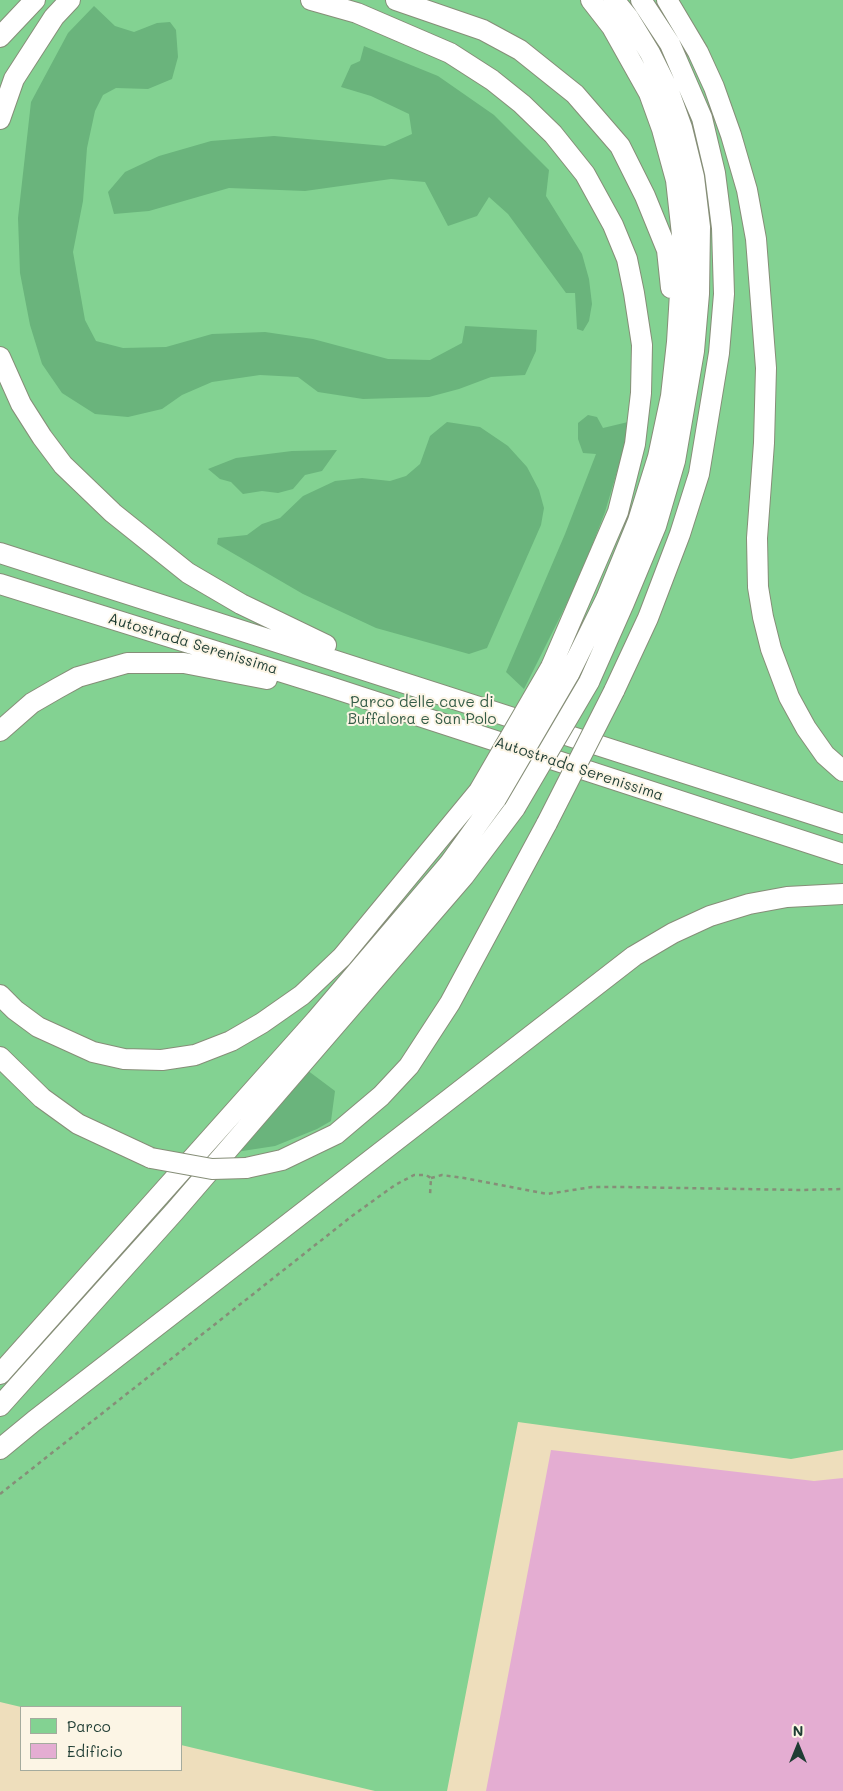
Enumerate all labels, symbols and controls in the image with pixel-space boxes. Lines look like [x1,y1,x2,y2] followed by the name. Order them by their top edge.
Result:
[106,610,280,678] street label: Autostrada Serenissima
[348,693,496,728] park label: Parco delle cave di Buffalora e San Polo
[492,733,666,805] street label: Autostrada Serenissima
[20,1706,182,1771] legend
[67,1716,111,1736] text: Parco
[773,1721,823,1771] north arrow
[793,1721,803,1740] text: N
[67,1741,122,1761] text: Edificio

